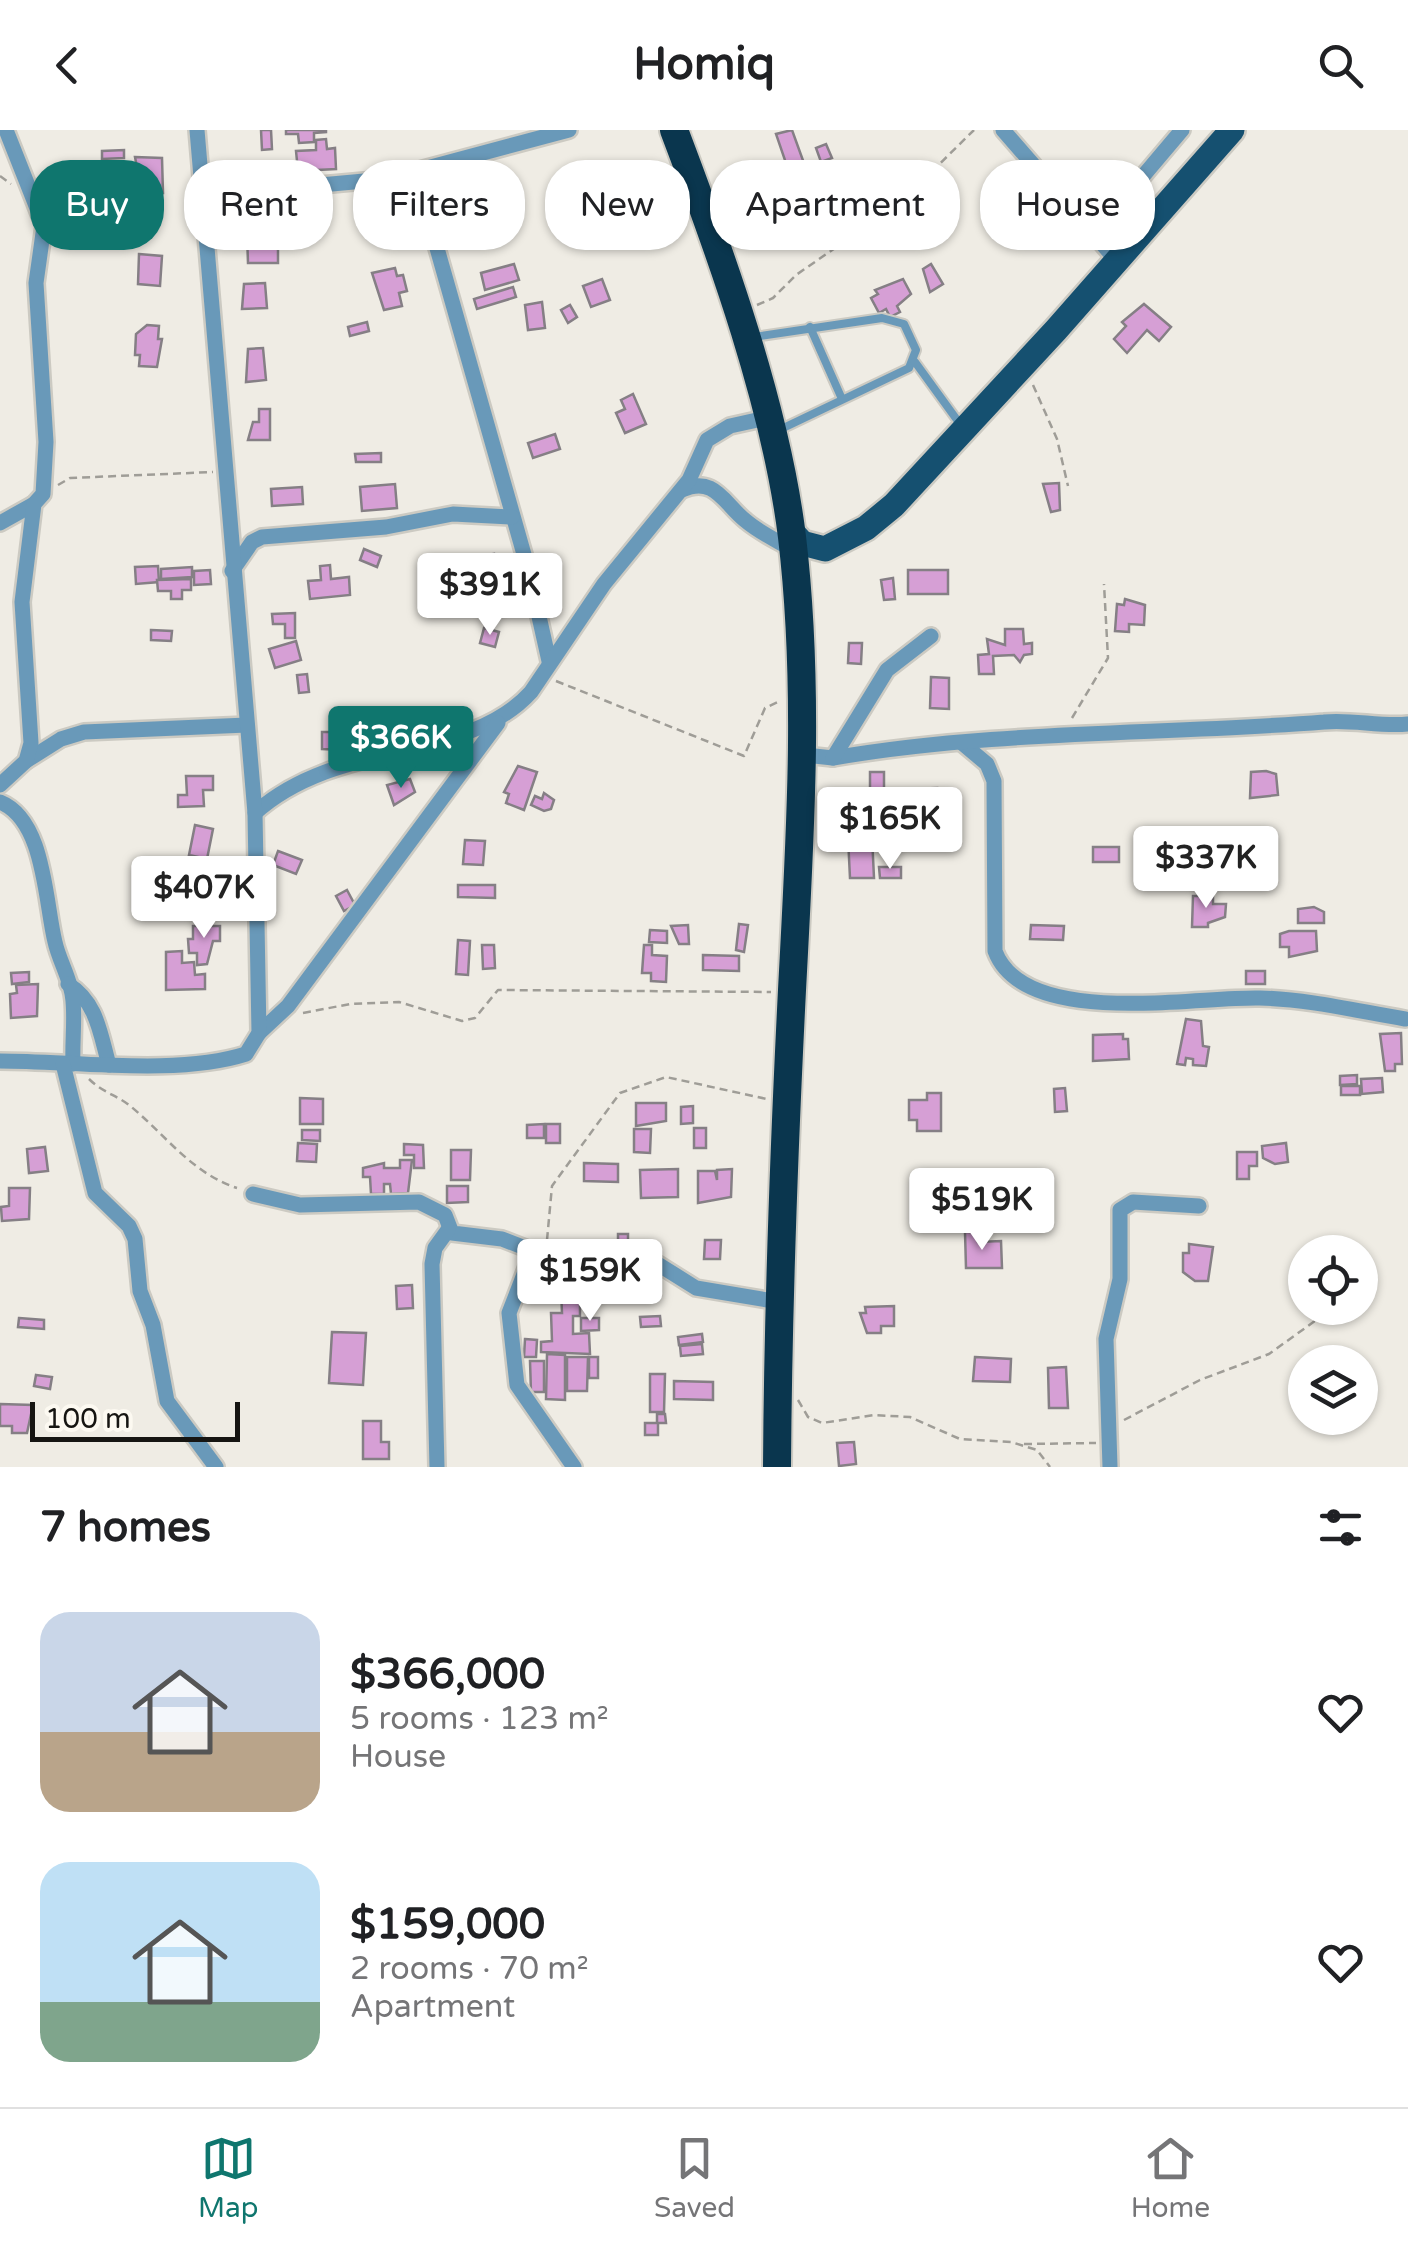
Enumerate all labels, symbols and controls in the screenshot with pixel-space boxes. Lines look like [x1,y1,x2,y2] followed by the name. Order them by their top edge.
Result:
[40,38,95,93] icon: back
[633,38,775,92] text: Homiq
[1313,38,1368,93] icon: search
[30,160,164,250] chip: Buy
[184,160,333,250] chip: Rent
[353,160,525,250] chip: Filters
[545,160,690,250] chip: New
[710,160,960,250] chip: Apartment
[980,160,1155,250] chip: House
[420,553,560,638] pin: $391K
[439,566,541,604] text: $391K
[331,706,471,791] pin: $366K
[350,719,452,757] text: $366K
[820,787,960,872] pin: $165K
[839,800,941,838] text: $165K
[1136,826,1276,911] pin: $337K
[1155,839,1257,877] text: $337K
[134,856,274,941] pin: $407K
[153,869,255,907] text: $407K
[912,1168,1052,1253] pin: $519K
[931,1181,1033,1219] text: $519K
[1288,1235,1378,1435] map controls
[1288,1235,1378,1325] button: locate
[520,1239,660,1324] pin: $159K
[539,1252,641,1290] text: $159K
[1288,1345,1378,1435] button: layers
[30,1397,240,1442] scale bar
[45,1402,131,1436] text: 100 m
[1313,1500,1368,1555] icon: filters
[40,1502,211,1553] text: 7 homes
[350,1649,545,1700] text: $366,000
[120,1652,240,1772] icon: home
[1313,1685,1368,1740] icon: heart
[350,1700,609,1738] text: 5 rooms · 123 m²
[350,1738,446,1776] text: House
[350,1899,545,1950] text: $159,000
[120,1902,240,2022] icon: home
[1313,1935,1368,1990] icon: heart
[350,1950,589,1988] text: 2 rooms · 70 m²
[350,1988,515,2026] text: Apartment
[198,2131,258,2225] tab: Map
[654,2131,735,2225] tab: Saved
[1131,2131,1210,2225] tab: Home

